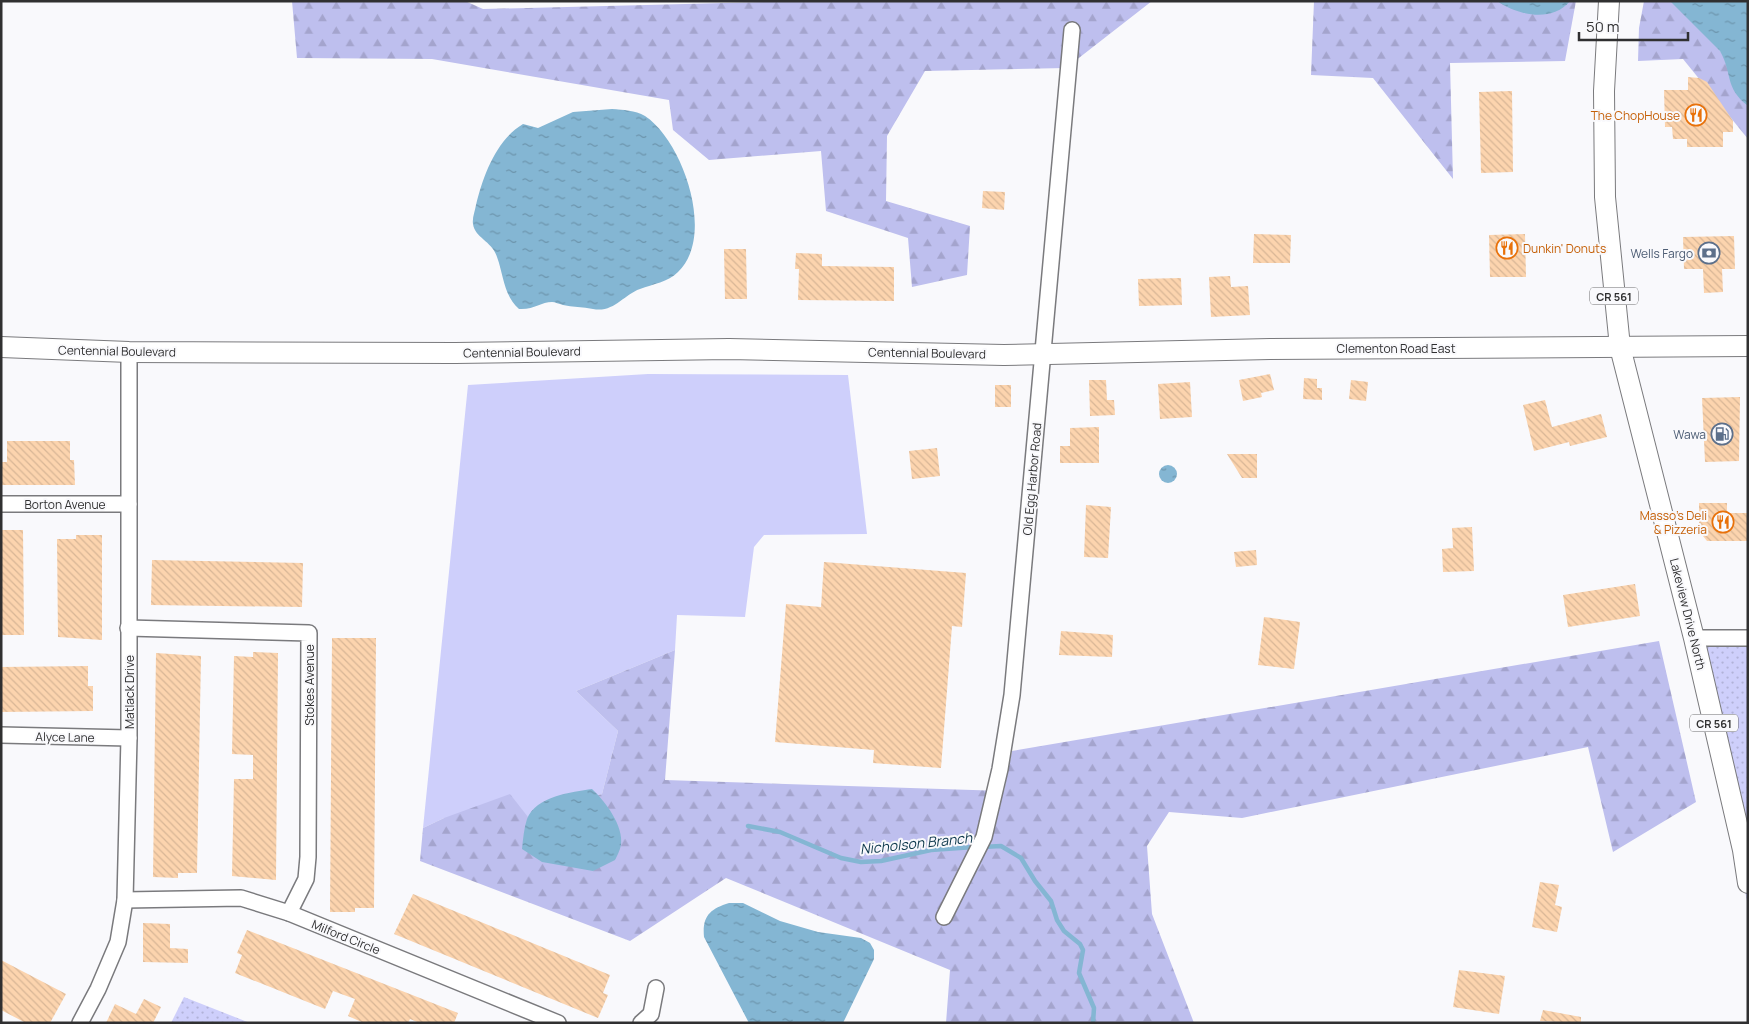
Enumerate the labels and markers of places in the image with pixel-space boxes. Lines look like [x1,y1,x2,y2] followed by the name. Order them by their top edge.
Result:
[1684,103,1708,127] restaurant icon: The ChopHouse
[1591,107,1680,124] place label: The ChopHouse
[1495,236,1519,260] restaurant icon: Dunkin' Donuts
[1523,240,1606,257] place label: Dunkin' Donuts
[1697,241,1721,265] bank icon: Wells Fargo
[1630,245,1693,262] place label: Wells Fargo
[1710,422,1734,446] fuel station icon: Wawa
[1673,426,1706,443] place label: Wawa
[1640,507,1707,538] place label: Masso's Deli & Pizzeria
[1711,510,1735,534] restaurant icon: Masso's Deli & Pizzeria

